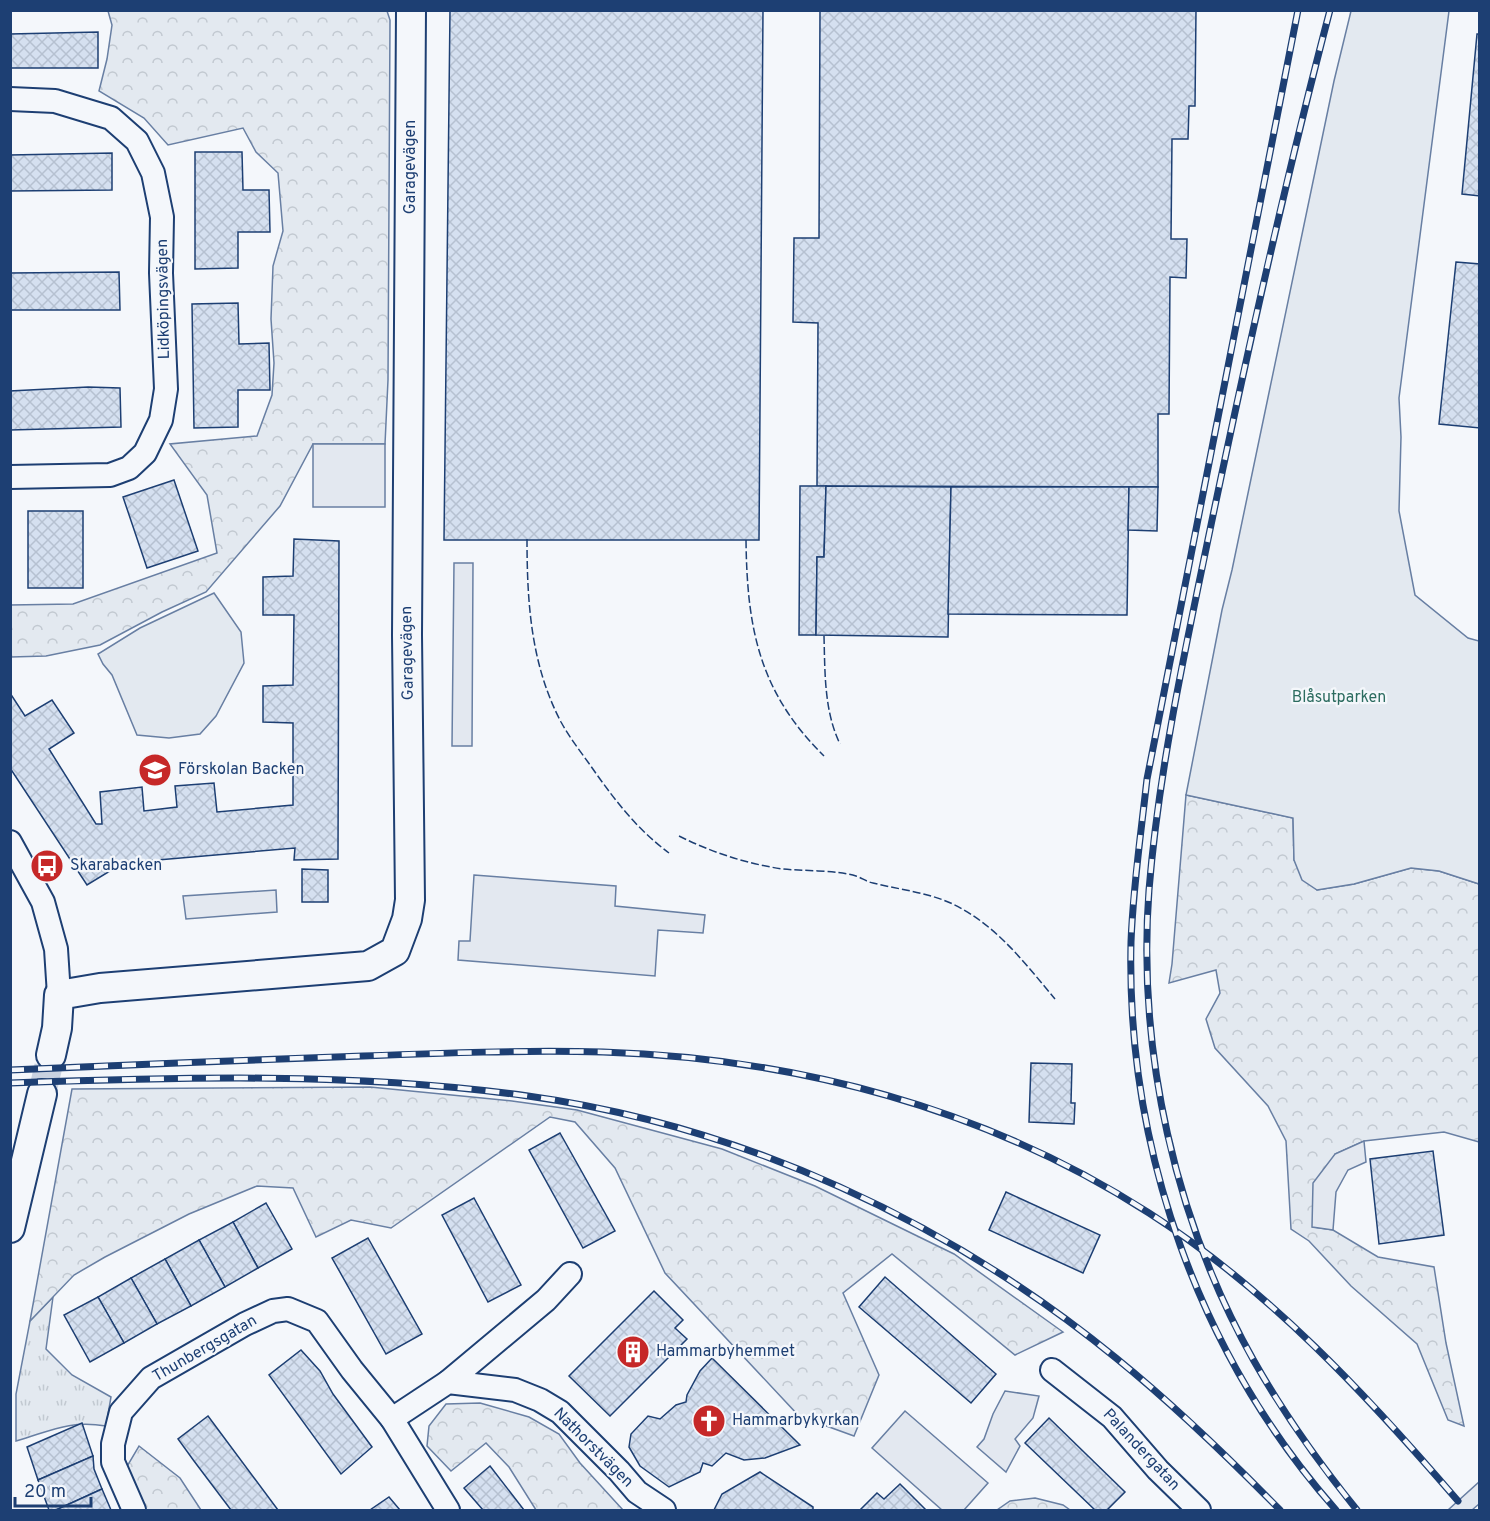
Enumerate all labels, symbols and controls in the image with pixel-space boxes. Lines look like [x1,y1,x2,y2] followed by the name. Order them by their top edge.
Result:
[401,120,421,214] street label: Garagevägen
[153,239,175,359] street label: Lidköpingsvägen
[397,606,419,700] street label: Garagevägen
[1292,688,1386,708] park label: Blåsutparken
[137,752,173,788] school or university icon: Förskolan Backen
[178,760,305,780] place label: Förskolan Backen
[29,848,65,884] bus stop icon: Skarabacken
[70,856,162,876] place label: Skarabacken
[149,1311,261,1387] street label: Thunbergsgatan
[615,1334,651,1370] building icon: Hammarbyhemmet
[656,1342,795,1362] place label: Hammarbyhemmet
[691,1403,727,1439] church icon: Hammarbykyrkan
[549,1404,637,1492] street label: Nathorstvägen
[1098,1405,1184,1495] street label: Palandergatan
[732,1411,860,1431] place label: Hammarbykyrkan
[15,1470,92,1508] scale bar
[24,1481,66,1504] text: 20 m

